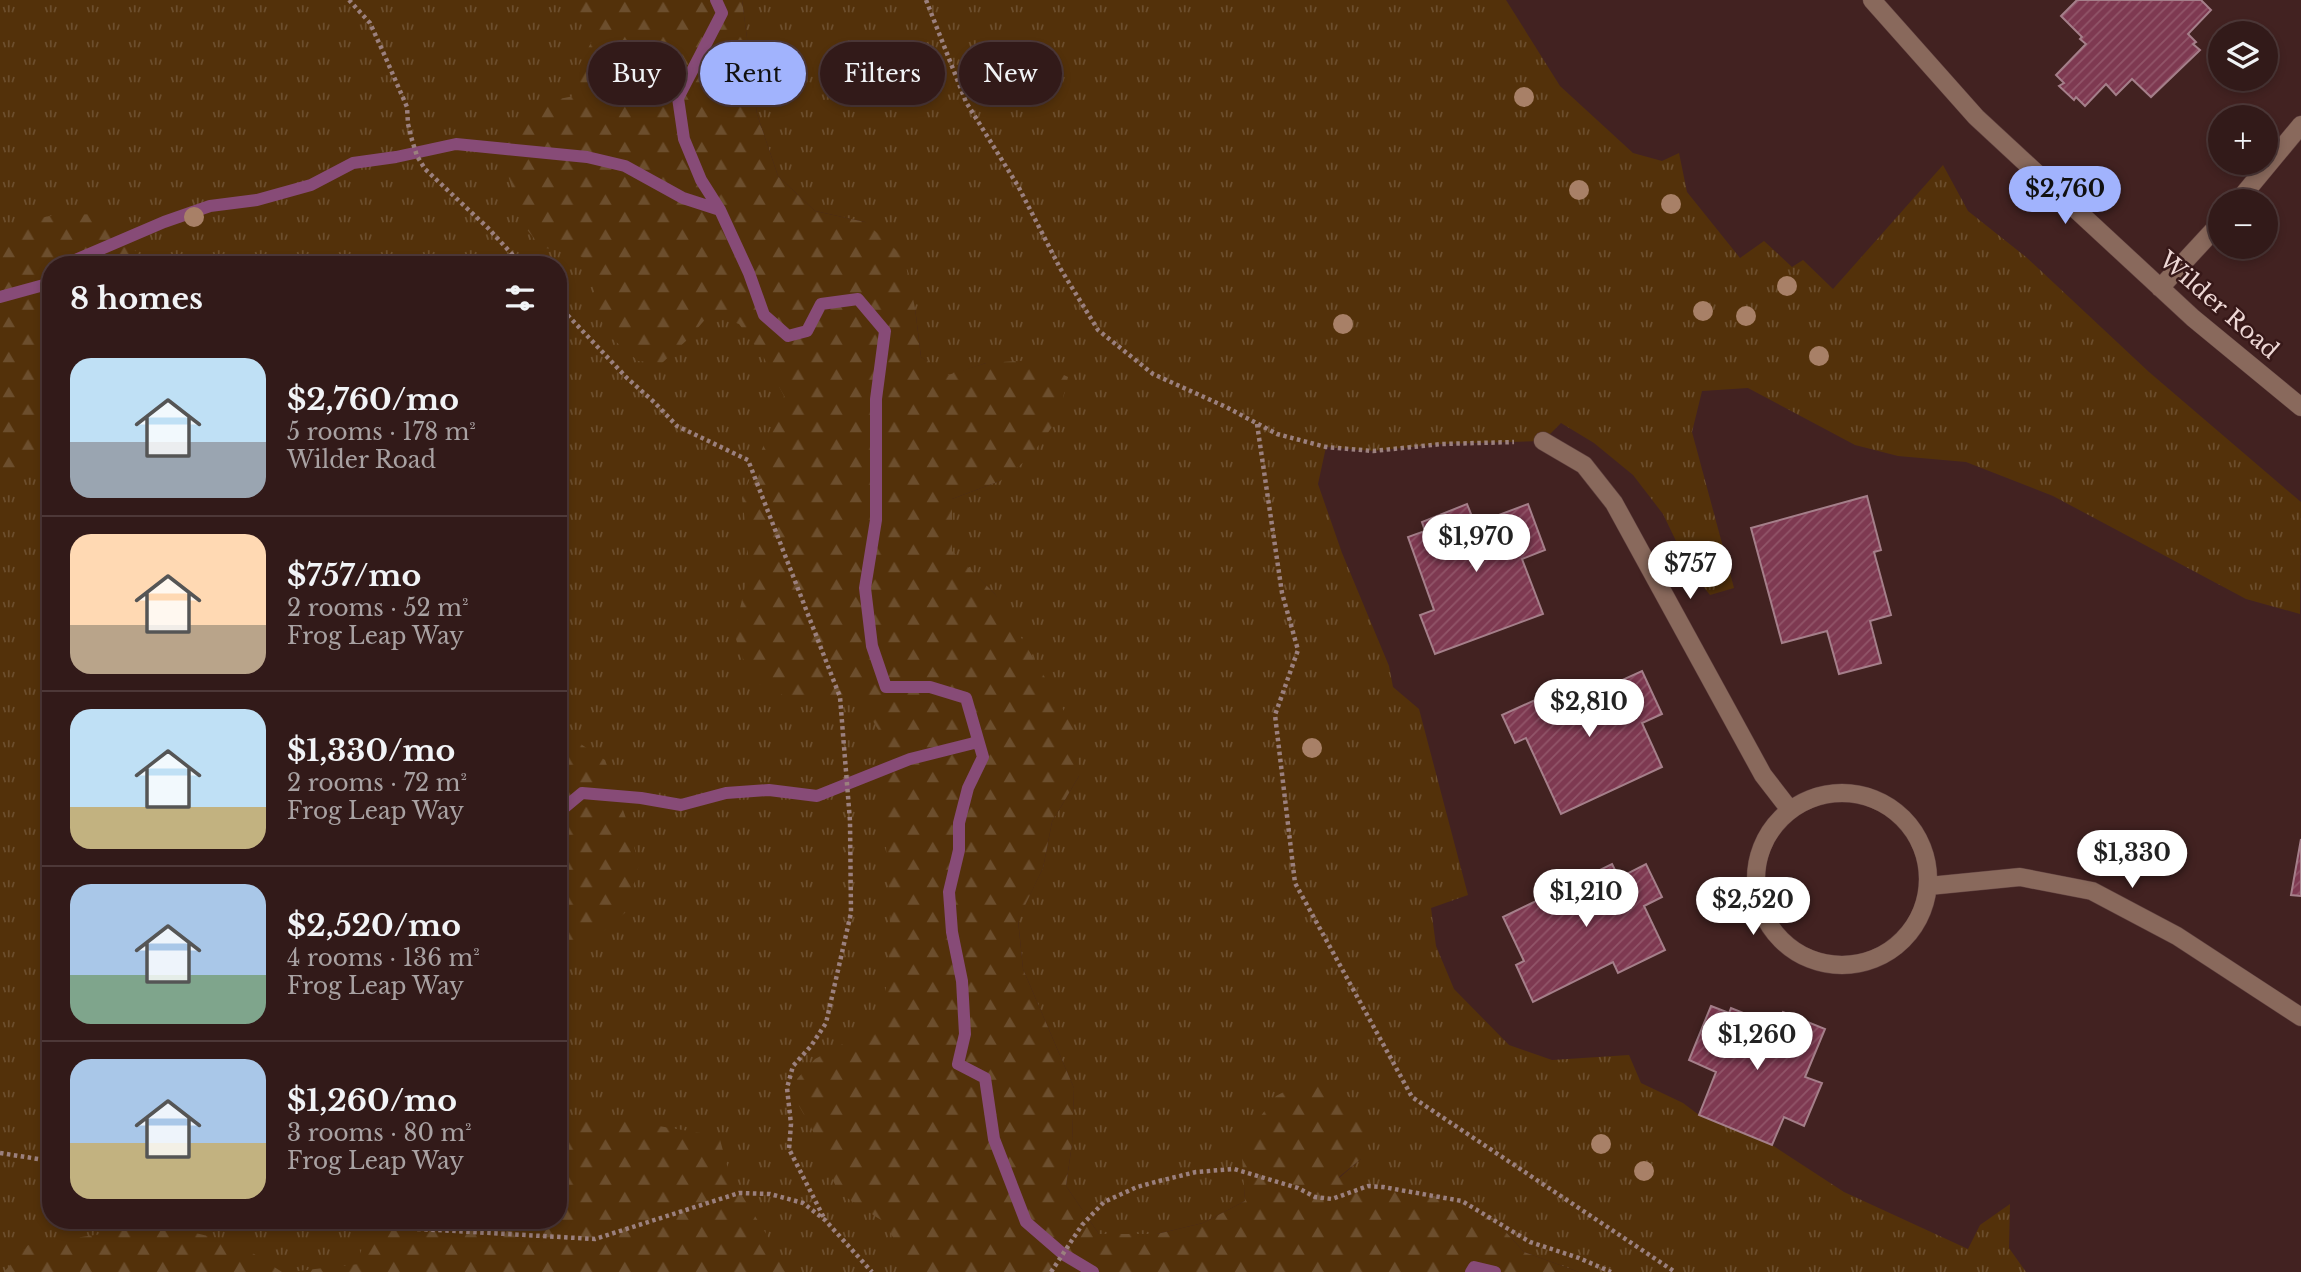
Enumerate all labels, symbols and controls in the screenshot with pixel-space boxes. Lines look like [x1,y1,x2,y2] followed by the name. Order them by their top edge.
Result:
[2208,21,2278,259] map controls
[2208,21,2278,91] button: layers
[588,42,686,105] chip: Buy
[700,42,806,105] chip: Rent
[820,42,945,105] chip: Filters
[959,42,1062,105] chip: New
[2208,105,2278,175] button: +
[2008,166,2122,226] pin: $2,760
[2025,175,2105,203] text: $2,760
[2208,189,2278,259] button: −
[2153,245,2284,364] street label: Wilder Road
[501,279,539,317] icon: filters
[70,280,203,317] text: 8 homes
[287,381,459,418] text: $2,760/mo
[126,386,210,470] icon: home
[287,418,476,446] text: 5 rooms · 178 m²
[287,446,436,474] text: Wilder Road
[1419,514,1533,574] pin: $1,970
[1438,523,1514,551] text: $1,970
[1649,542,1731,601] pin: $757
[1664,550,1716,578] text: $757
[287,557,421,594] text: $757/mo
[126,562,210,646] icon: home
[287,594,469,622] text: 2 rooms · 52 m²
[287,622,464,650] text: Frog Leap Way
[1532,680,1646,739] pin: $2,810
[1550,688,1628,716] text: $2,810
[287,732,455,769] text: $1,330/mo
[126,737,210,821] icon: home
[287,769,467,797] text: 2 rooms · 72 m²
[287,797,464,825] text: Frog Leap Way
[2075,830,2189,890] pin: $1,330
[2093,839,2171,867] text: $1,330
[1529,870,1643,929] pin: $1,210
[1549,878,1623,906] text: $1,210
[1696,878,1810,937] pin: $2,520
[1712,886,1794,914] text: $2,520
[287,907,461,944] text: $2,520/mo
[126,912,210,996] icon: home
[287,944,480,972] text: 4 rooms · 136 m²
[287,972,464,1000] text: Frog Leap Way
[1700,1012,1814,1072] pin: $1,260
[1718,1021,1796,1049] text: $1,260
[287,1082,457,1119] text: $1,260/mo
[126,1087,210,1171] icon: home
[287,1119,472,1147] text: 3 rooms · 80 m²
[287,1147,464,1175] text: Frog Leap Way

